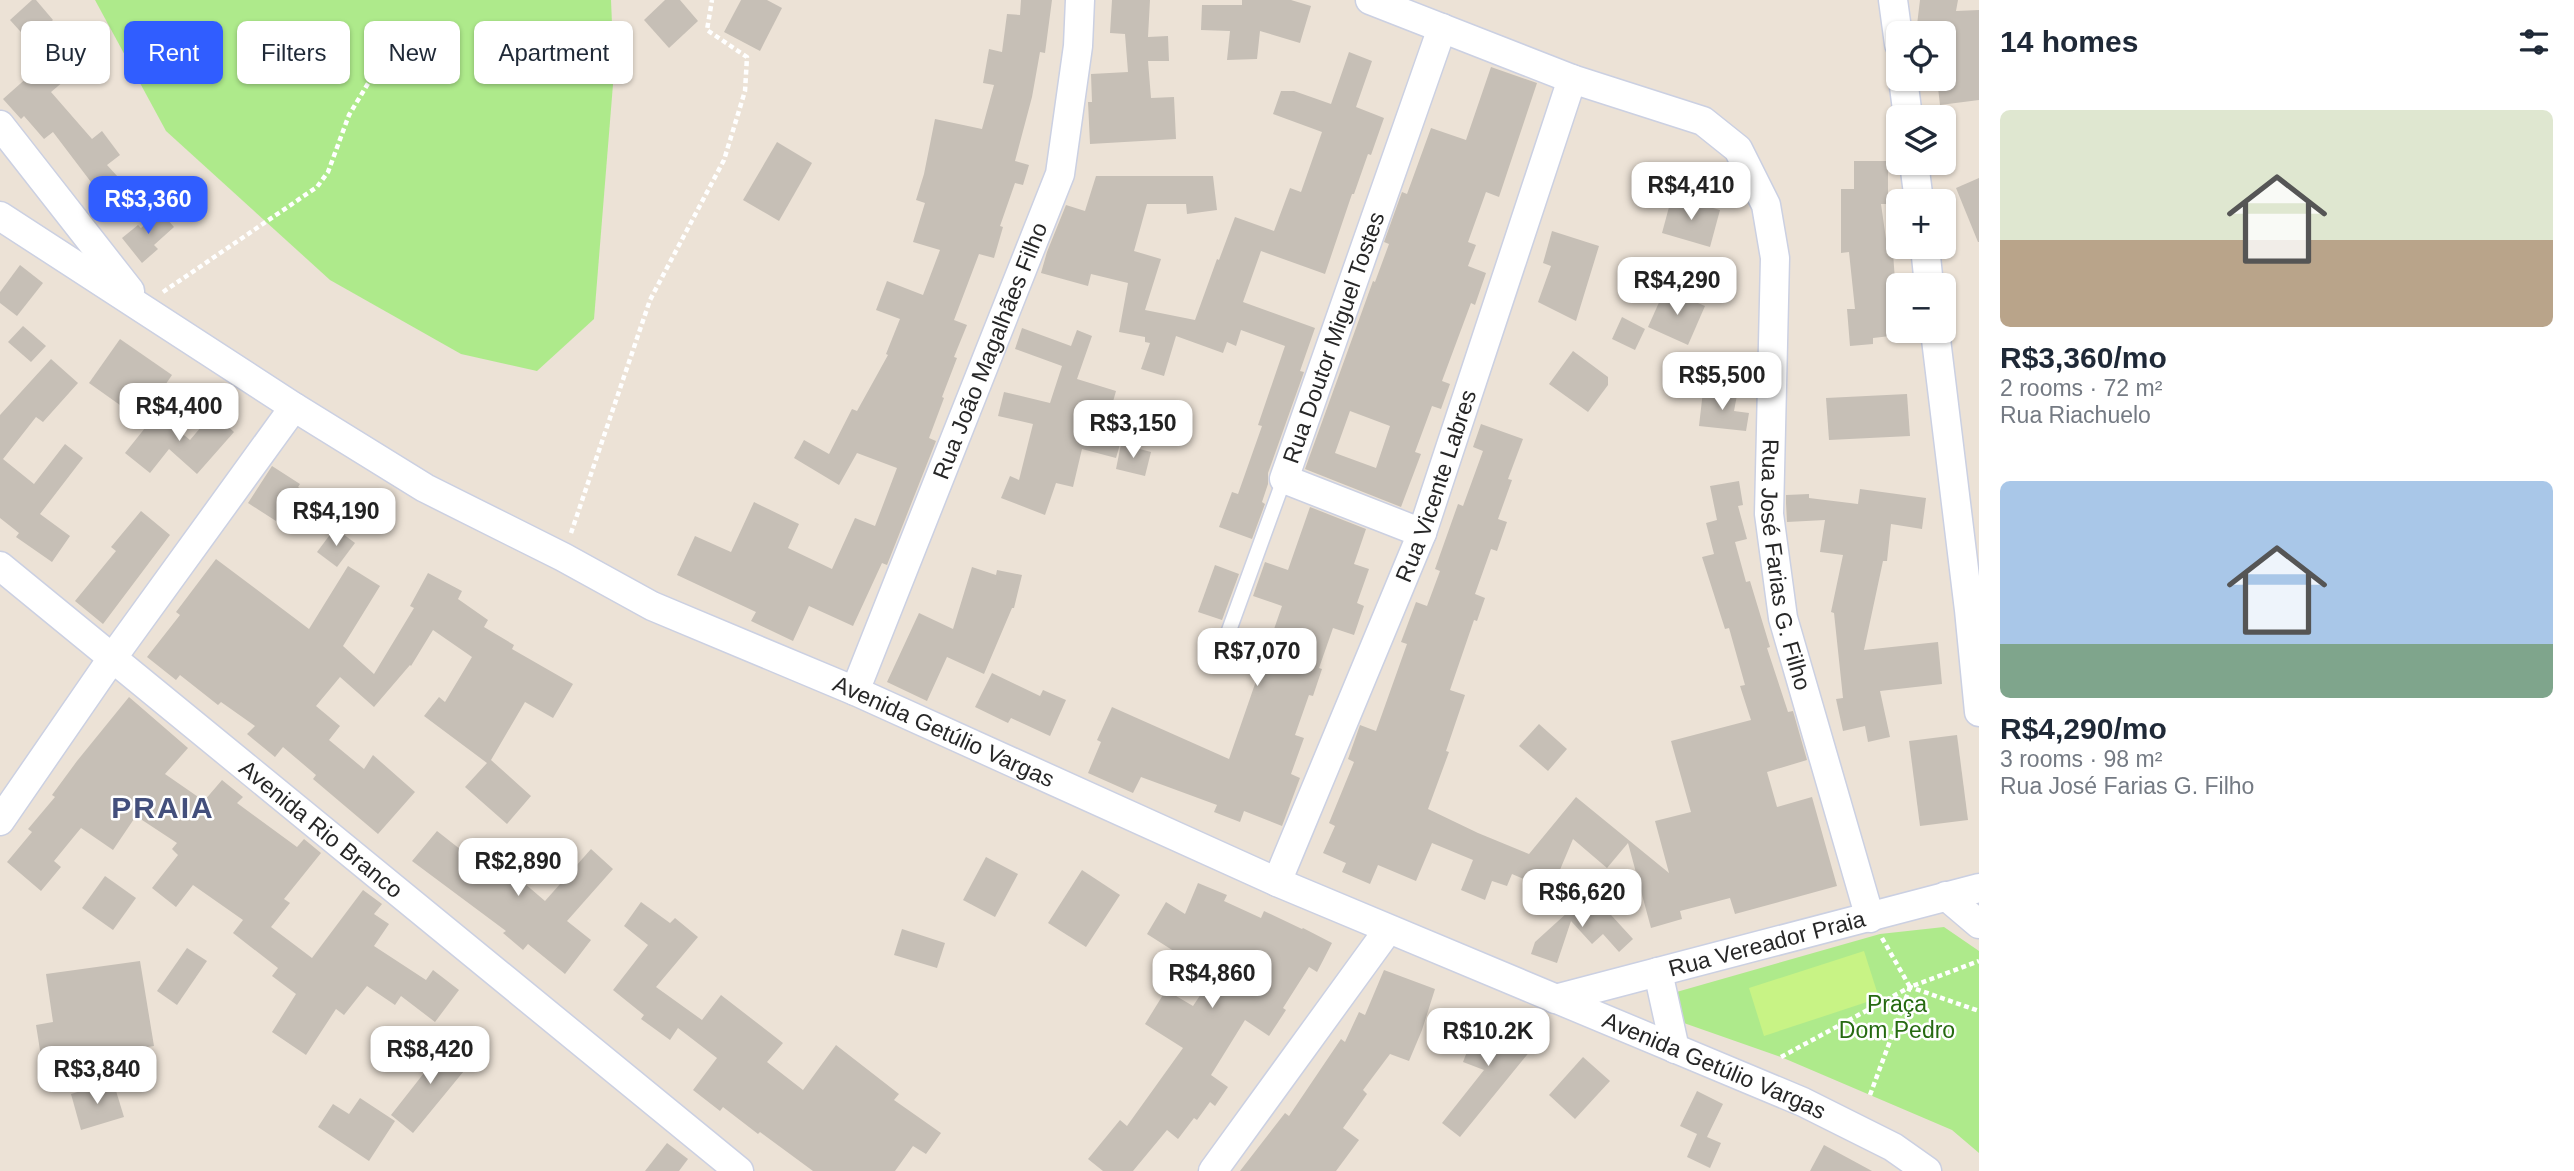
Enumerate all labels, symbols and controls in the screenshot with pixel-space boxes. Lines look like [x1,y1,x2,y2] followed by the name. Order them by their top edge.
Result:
[21,21,110,84] chip: Buy
[124,21,223,84] chip: Rent
[237,21,350,84] chip: Filters
[364,21,460,84] chip: New
[474,21,633,84] chip: Apartment
[1886,21,1956,343] map controls
[1886,21,1956,91] button: locate
[2515,23,2553,61] icon: filters
[2000,25,2138,58] text: 14 homes
[1886,105,1956,175] button: layers
[2214,156,2340,282] icon: home
[1626,162,1756,222] pin: R$4,410
[1648,172,1734,198] text: R$4,410
[83,176,213,236] pin: R$3,360
[105,186,191,212] text: R$3,360
[1886,189,1956,259] button: +
[1278,209,1390,467] street label: Rua Doutor Miguel Tostes
[927,219,1052,483] street label: Rua João Magalhães Filho
[1612,258,1742,317] pin: R$4,290
[1634,267,1720,293] text: R$4,290
[1886,273,1956,343] button: −
[2000,341,2167,374] text: R$3,360/mo
[1657,352,1787,412] pin: R$5,500
[1679,362,1765,388] text: R$5,500
[2000,375,2162,401] text: 2 rooms · 72 m²
[114,384,244,443] pin: R$4,400
[1390,387,1481,586] street label: Rua Vicente Labres
[136,393,222,419] text: R$4,400
[1068,400,1198,460] pin: R$3,150
[2000,402,2151,428] text: Rua Riachuelo
[1090,410,1176,436] text: R$3,150
[1756,439,1816,693] street label: Rua José Farias G. Filho
[271,489,401,548] pin: R$4,190
[293,498,379,524] text: R$4,190
[2214,527,2340,653] icon: home
[1192,628,1322,688] pin: R$7,070
[1214,638,1300,664] text: R$7,070
[829,670,1058,792] street label: Avenida Getúlio Vargas
[2000,712,2167,745] text: R$4,290/mo
[2000,746,2162,772] text: 3 rooms · 98 m²
[234,755,408,903] street label: Avenida Rio Branco
[2000,773,2254,799] text: Rua José Farias G. Filho
[111,791,215,824] district label: PRAIA
[453,838,583,898] pin: R$2,890
[475,848,561,874] text: R$2,890
[1517,870,1647,929] pin: R$6,620
[1539,879,1625,905] text: R$6,620
[1666,905,1868,982] street label: Rua Vereador Praia
[1147,950,1277,1010] pin: R$4,860
[1169,960,1255,986] text: R$4,860
[1839,991,1955,1043] park label: Praça Dom Pedro
[1599,1007,1830,1124] street label: Avenida Getúlio Vargas
[1423,1009,1553,1068] pin: R$10.2K
[1443,1018,1533,1044] text: R$10.2K
[365,1026,495,1086] pin: R$8,420
[387,1036,473,1062] text: R$8,420
[32,1046,162,1106] pin: R$3,840
[54,1056,140,1082] text: R$3,840

